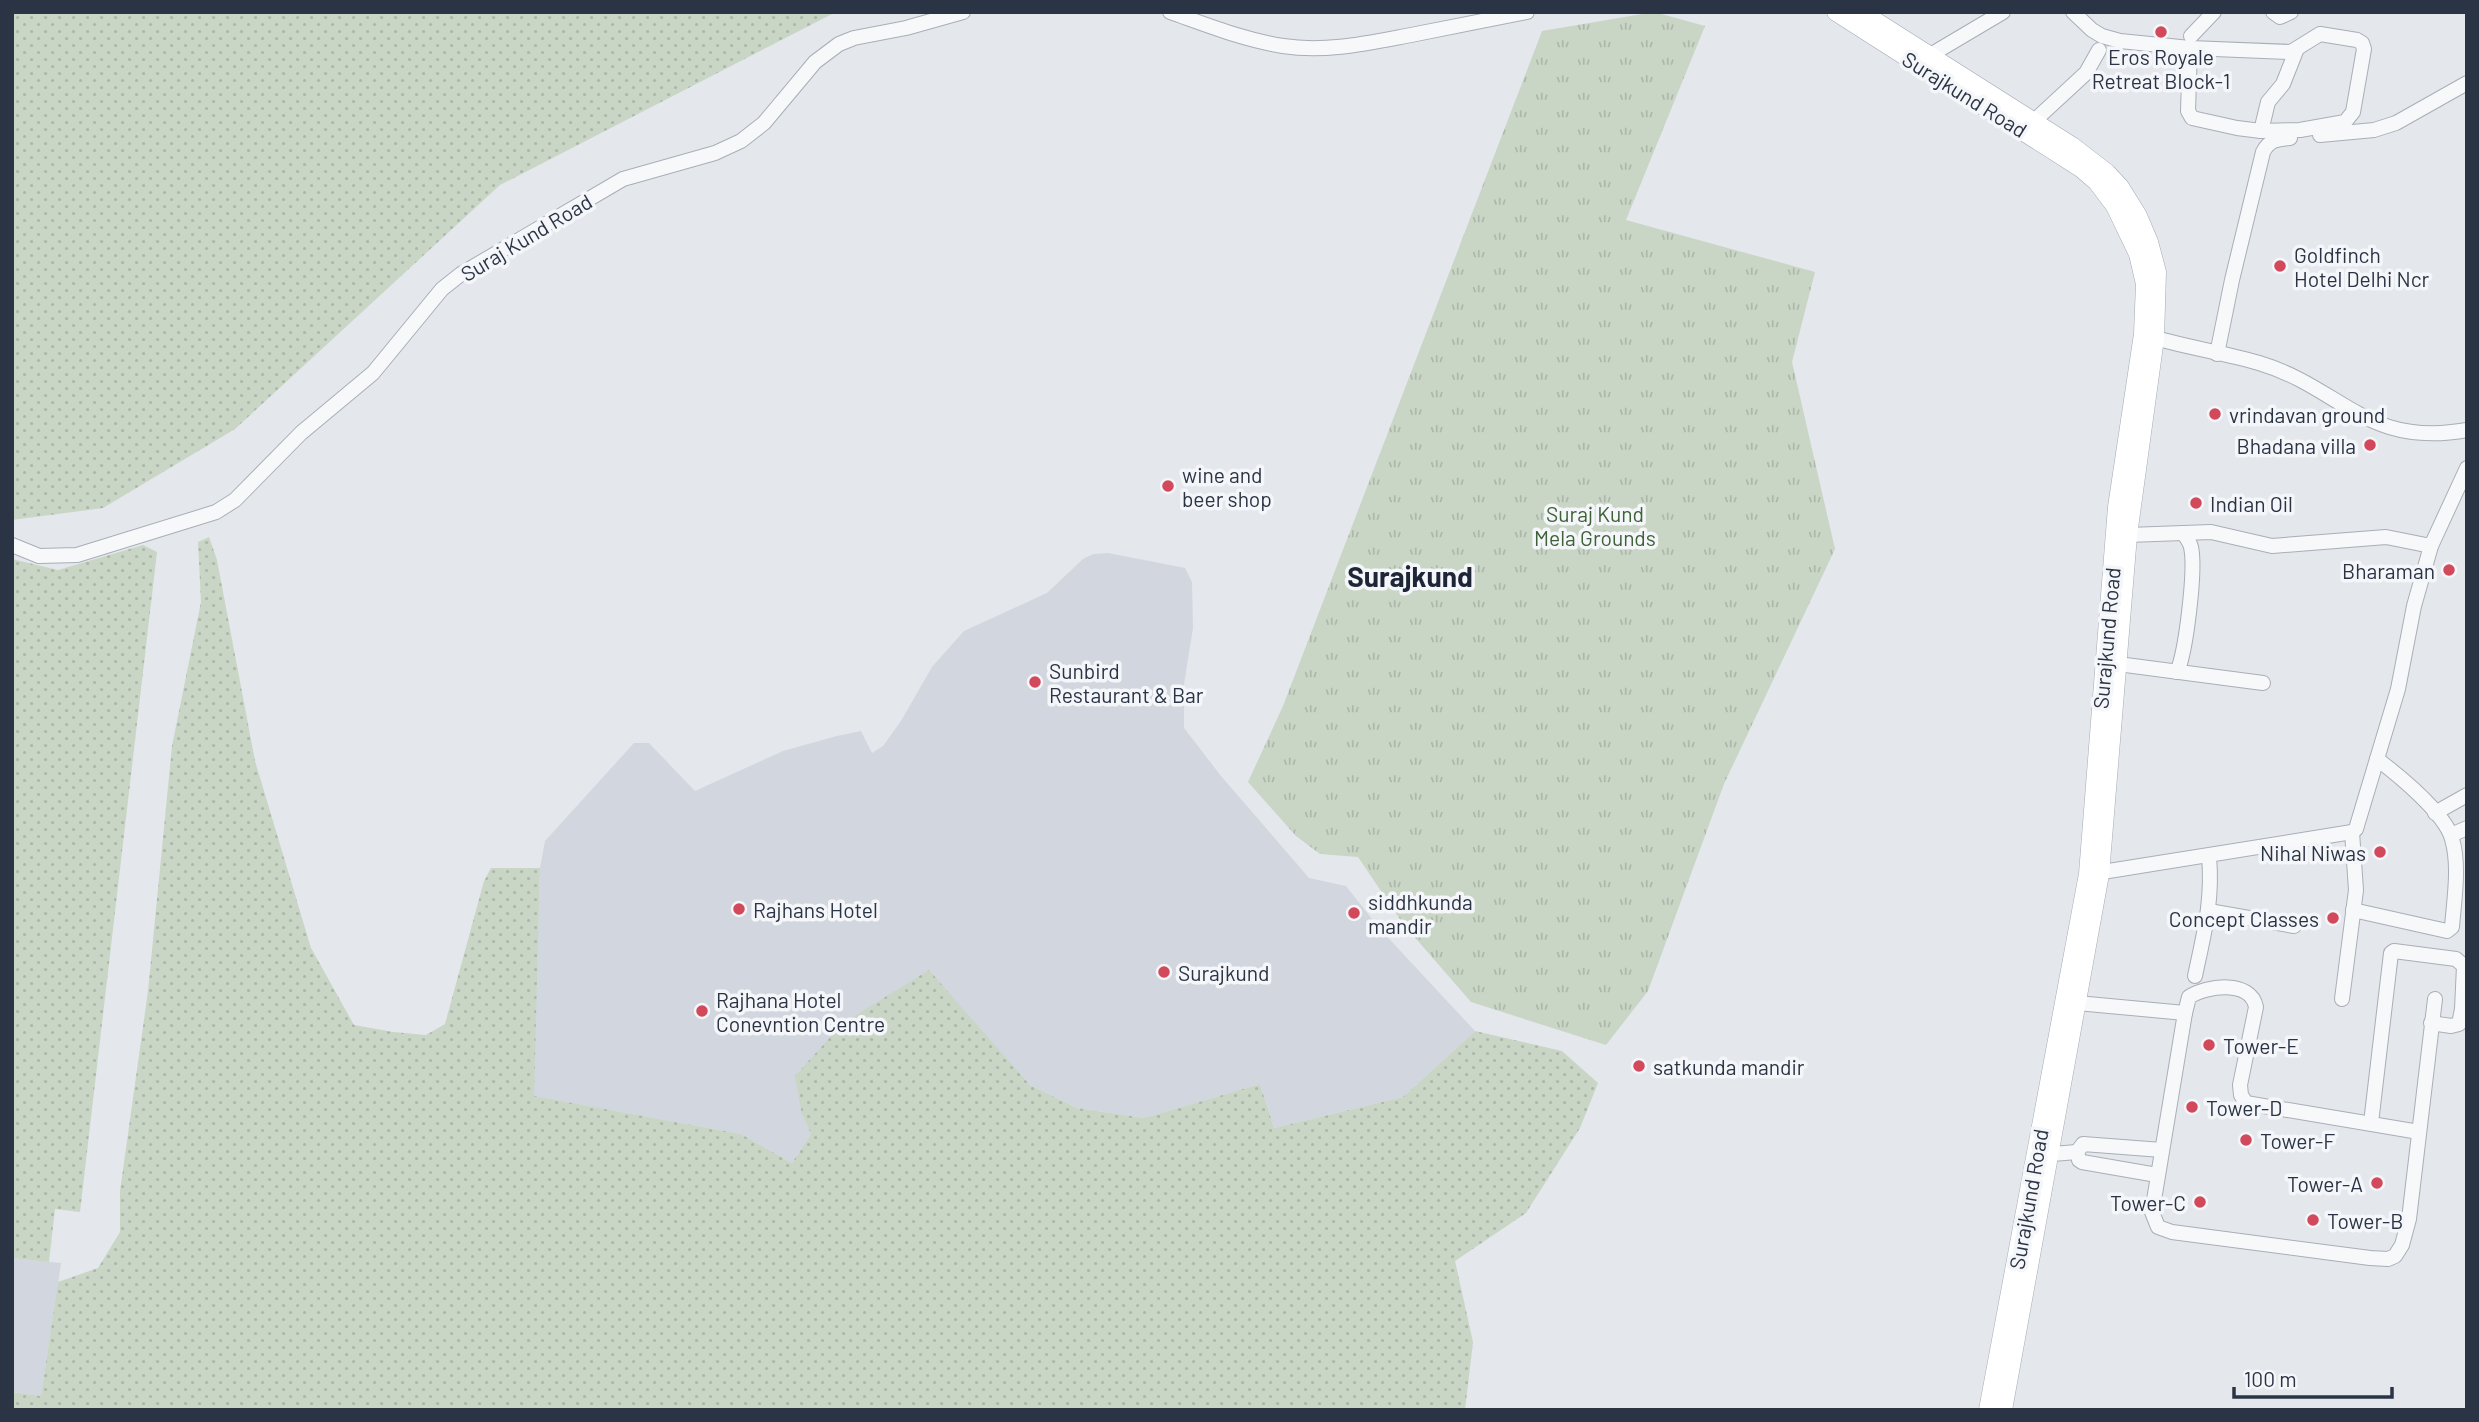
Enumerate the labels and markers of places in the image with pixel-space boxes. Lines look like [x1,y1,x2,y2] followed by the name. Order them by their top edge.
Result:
[2153,24,2169,40] marker: Eros Royale Retreat Block-1
[2092,44,2230,93] place label: Eros Royale Retreat Block-1
[2294,242,2430,291] place label: Goldfinch Hotel Delhi Ncr
[2272,258,2288,274] marker: Goldfinch Hotel Delhi Ncr
[2229,402,2385,427] place label: vrindavan ground
[2207,406,2223,422] marker: vrindavan ground
[2237,433,2356,458] place label: Bhadana villa
[2362,437,2378,453] marker: Bhadana villa
[1182,462,1272,511] place label: wine and beer shop
[1160,478,1176,494] marker: wine and beer shop
[2210,491,2293,516] place label: Indian Oil
[2188,495,2204,511] marker: Indian Oil
[2342,558,2435,583] place label: Bharaman
[2441,562,2457,578] marker: Bharaman
[1049,658,1204,707] place label: Sunbird Restaurant & Bar
[1027,674,1043,690] marker: Sunbird Restaurant & Bar
[2260,840,2366,865] place label: Nihal Niwas
[2372,844,2388,860] marker: Nihal Niwas
[1368,889,1473,938] place label: siddhkunda mandir
[753,897,878,922] place label: Rajhans Hotel
[731,901,747,917] marker: Rajhans Hotel
[1346,905,1362,921] marker: siddhkunda mandir
[2169,906,2319,931] place label: Concept Classes
[2325,910,2341,926] marker: Concept Classes
[1178,960,1269,985] place label: Surajkund
[1156,964,1172,980] marker: Surajkund
[716,987,885,1036] place label: Rajhana Hotel Conevntion Centre
[694,1003,710,1019] marker: Rajhana Hotel Conevntion Centre
[2223,1033,2299,1058] place label: Tower-E
[2201,1037,2217,1053] marker: Tower-E
[1653,1054,1805,1079] place label: satkunda mandir
[1631,1058,1647,1074] marker: satkunda mandir
[2206,1095,2282,1120] place label: Tower-D
[2184,1099,2200,1115] marker: Tower-D
[2260,1128,2335,1153] place label: Tower-F
[2238,1132,2254,1148] marker: Tower-F
[2287,1171,2363,1196] place label: Tower-A
[2369,1175,2385,1191] marker: Tower-A
[2110,1190,2186,1215] place label: Tower-C
[2192,1194,2208,1210] marker: Tower-C
[2327,1208,2403,1233] place label: Tower-B
[2305,1212,2321,1228] marker: Tower-B

